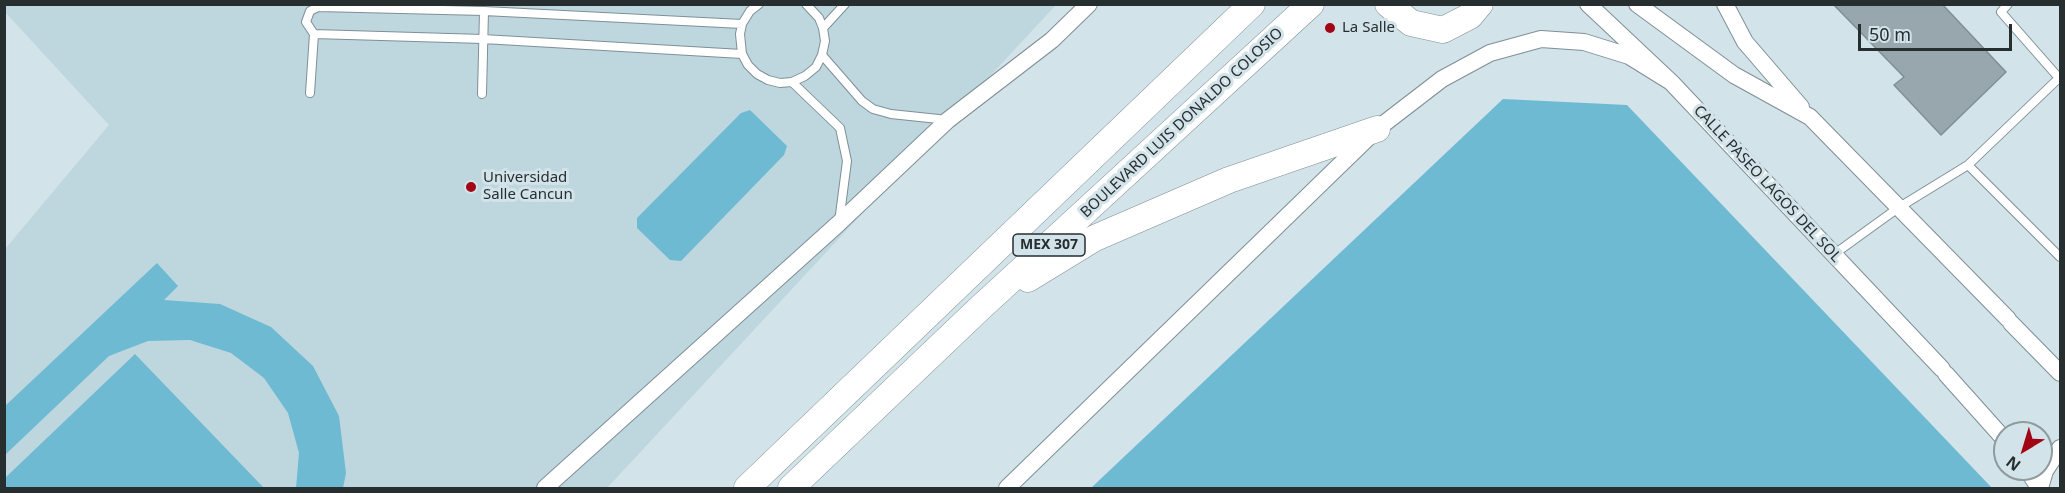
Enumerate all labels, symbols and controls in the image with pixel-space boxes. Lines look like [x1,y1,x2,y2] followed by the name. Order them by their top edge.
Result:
[1861,12,2016,50] scale bar
[1342,19,1395,37] place label: La Salle
[1323,21,1337,35] marker: La Salle
[1869,22,1911,46] text: 50 m
[1077,24,1287,222] street label: BOULEVARD LUIS DONALDO COLOSIO
[1690,102,1844,266] street label: CALLE PASEO LAGOS DEL SOL
[483,169,573,204] place label: Universidad Salle Cancun
[464,180,478,194] marker: Universidad Salle Cancun
[1013,234,1085,256] road number: MEX 307
[1993,421,2053,481] north arrow
[2001,451,2025,476] text: N

